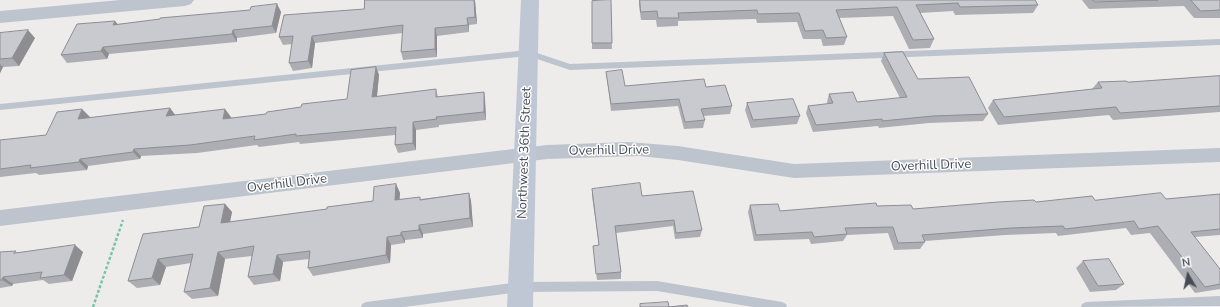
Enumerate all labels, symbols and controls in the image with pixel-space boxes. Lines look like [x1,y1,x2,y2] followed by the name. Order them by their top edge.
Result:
[515,87,535,219] street label: Northwest 36th Street
[569,142,649,160] street label: Overhill Drive
[891,157,971,175] street label: Overhill Drive
[246,171,328,197] street label: Overhill Drive
[1168,255,1208,295] north arrow
[1181,255,1191,271] text: N

